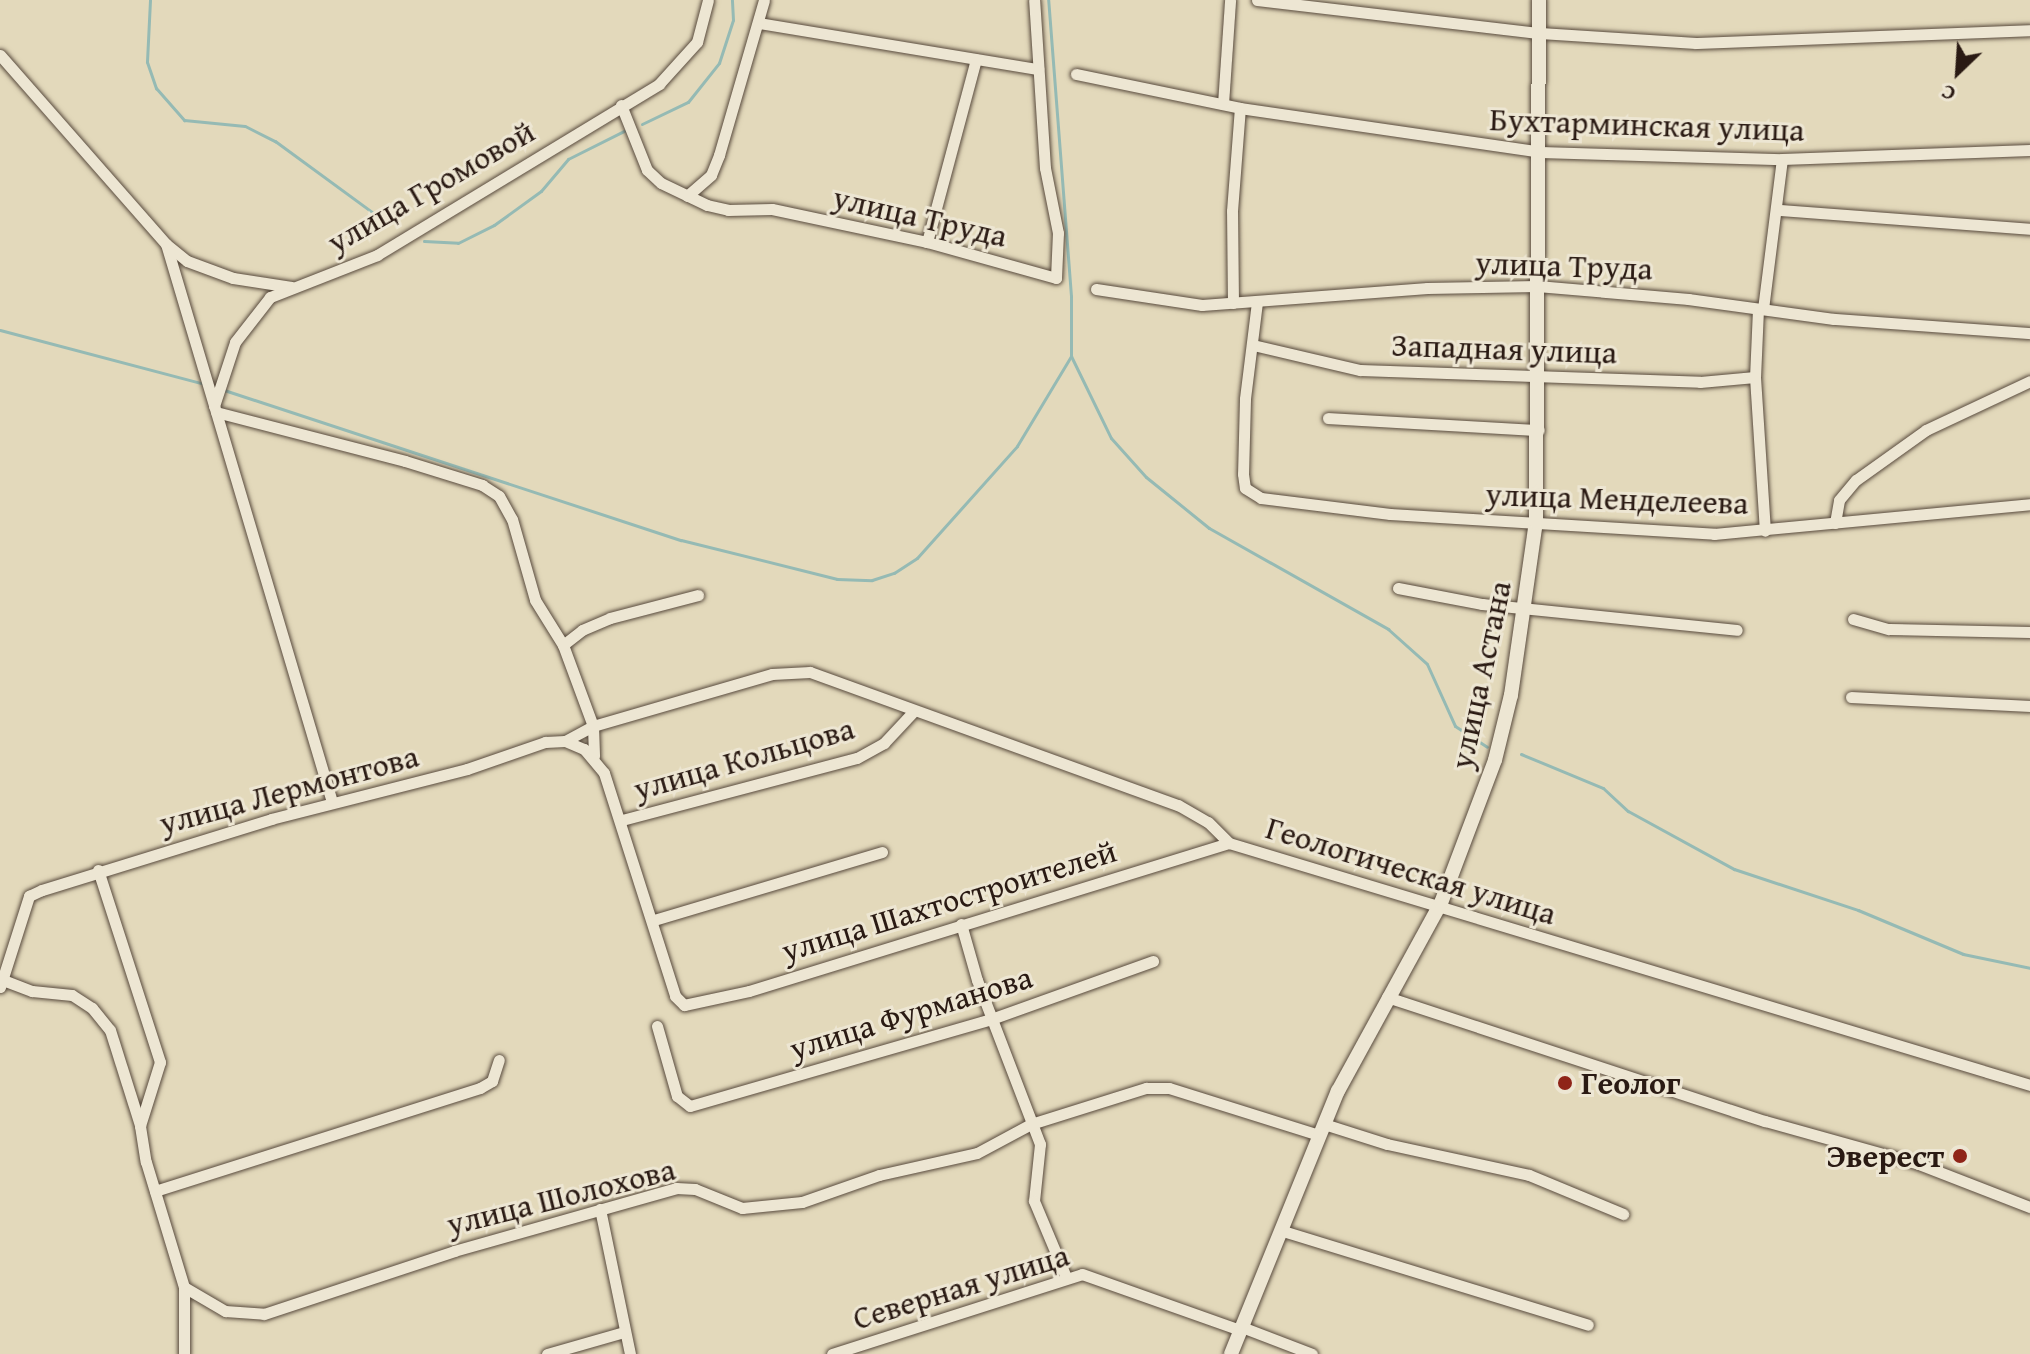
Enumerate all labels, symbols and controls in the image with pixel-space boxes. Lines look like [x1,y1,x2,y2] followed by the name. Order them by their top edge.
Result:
[1918,32,1998,112] north arrow
[1935,77,1960,111] text: С
[1489,100,1805,150] street label: Бухтарминская улица
[321,112,541,262] street label: улица Громовой
[829,178,1011,256] street label: улица Труда
[1475,244,1653,288] street label: улица Труда
[1390,326,1618,372] street label: Западная улица
[1485,475,1749,523] street label: улица Менделеева
[1442,577,1520,773] street label: улица Астана
[629,709,859,809] street label: улица Кольцова
[155,737,423,843] street label: улица Лермонтова
[1261,809,1561,933] street label: Геологическая улица
[777,832,1121,970] street label: улица Шахтостроителей
[785,958,1037,1068] street label: улица Фурманова
[1581,1064,1680,1102] place label: Геолог
[1556,1074,1574,1092] marker: Геолог
[1826,1137,1944,1175] place label: Эверест
[1951,1147,1969,1165] marker: Эверест
[443,1150,679,1244] street label: улица Шолохова
[848,1236,1074,1338] street label: Северная улица

